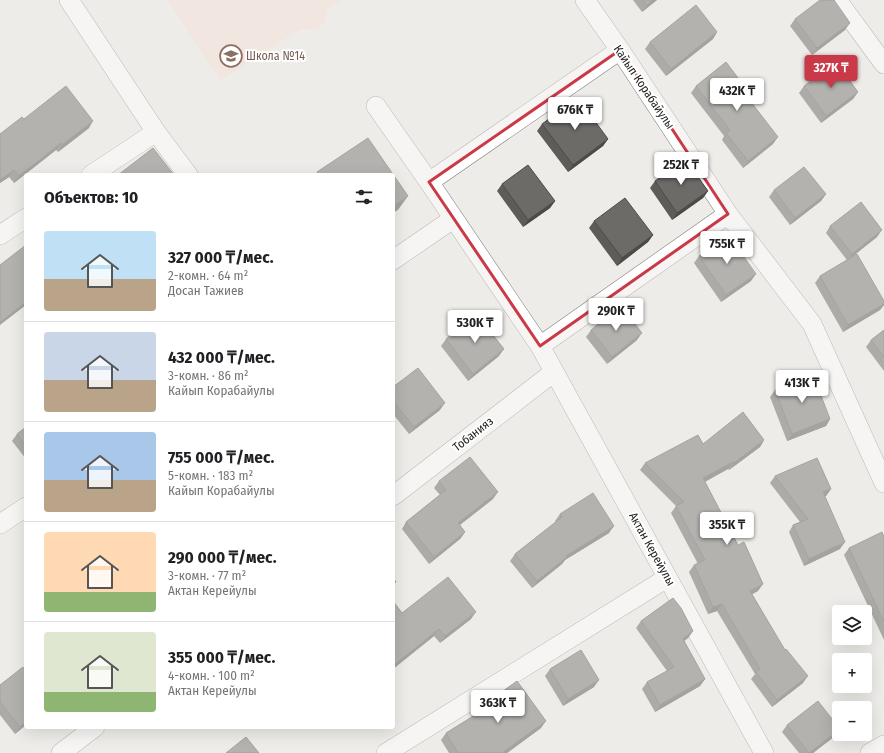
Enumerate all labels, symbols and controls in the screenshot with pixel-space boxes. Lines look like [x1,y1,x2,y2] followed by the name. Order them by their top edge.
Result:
[611,42,677,132] street label: Кайып Корабайулы
[218,43,244,69] school or university icon: Школа №14
[246,49,305,63] place label: Школа №14
[798,55,864,89] pin: 327K ₸
[814,60,848,75] text: 327K ₸
[704,78,770,112] pin: 432K ₸
[719,83,755,98] text: 432K ₸
[542,97,608,131] pin: 676K ₸
[557,102,593,117] text: 676K ₸
[648,152,714,186] pin: 252K ₸
[663,157,699,172] text: 252K ₸
[353,186,375,208] icon: filters
[44,187,138,208] text: Объектов: 10
[694,231,760,265] pin: 755K ₸
[709,236,745,251] text: 755K ₸
[76,247,124,295] icon: home
[168,247,274,268] text: 327 000 ₸/мес.
[168,268,248,283] text: 2-комн. · 64 m²
[168,283,244,298] text: Досан Тажиев
[583,298,649,332] pin: 290K ₸
[597,303,635,318] text: 290K ₸
[442,310,508,344] pin: 530K ₸
[457,315,493,330] text: 530K ₸
[168,347,275,368] text: 432 000 ₸/мес.
[76,348,124,396] icon: home
[168,368,249,383] text: 3-комн. · 86 m²
[769,370,835,404] pin: 413K ₸
[785,375,819,390] text: 413K ₸
[168,383,275,398] text: Кайып Корабайулы
[450,414,496,454] street label: Тобанияз
[168,447,274,468] text: 755 000 ₸/мес.
[76,448,124,496] icon: home
[168,468,253,483] text: 5-комн. · 183 m²
[168,483,275,498] text: Кайып Корабайулы
[626,510,678,588] street label: Актан Керейулы
[694,512,760,546] pin: 355K ₸
[709,517,745,532] text: 355K ₸
[168,547,277,568] text: 290 000 ₸/мес.
[76,548,124,596] icon: home
[168,568,246,583] text: 3-комн. · 77 m²
[168,583,257,598] text: Актан Керейулы
[832,605,872,741] map controls
[832,605,872,645] button: layers
[168,647,275,668] text: 355 000 ₸/мес.
[76,648,124,696] icon: home
[832,653,872,693] button: +
[168,668,255,683] text: 4-комн. · 100 m²
[168,683,257,698] text: Актан Керейулы
[465,690,531,724] pin: 363K ₸
[480,695,516,710] text: 363K ₸
[832,701,872,741] button: −

